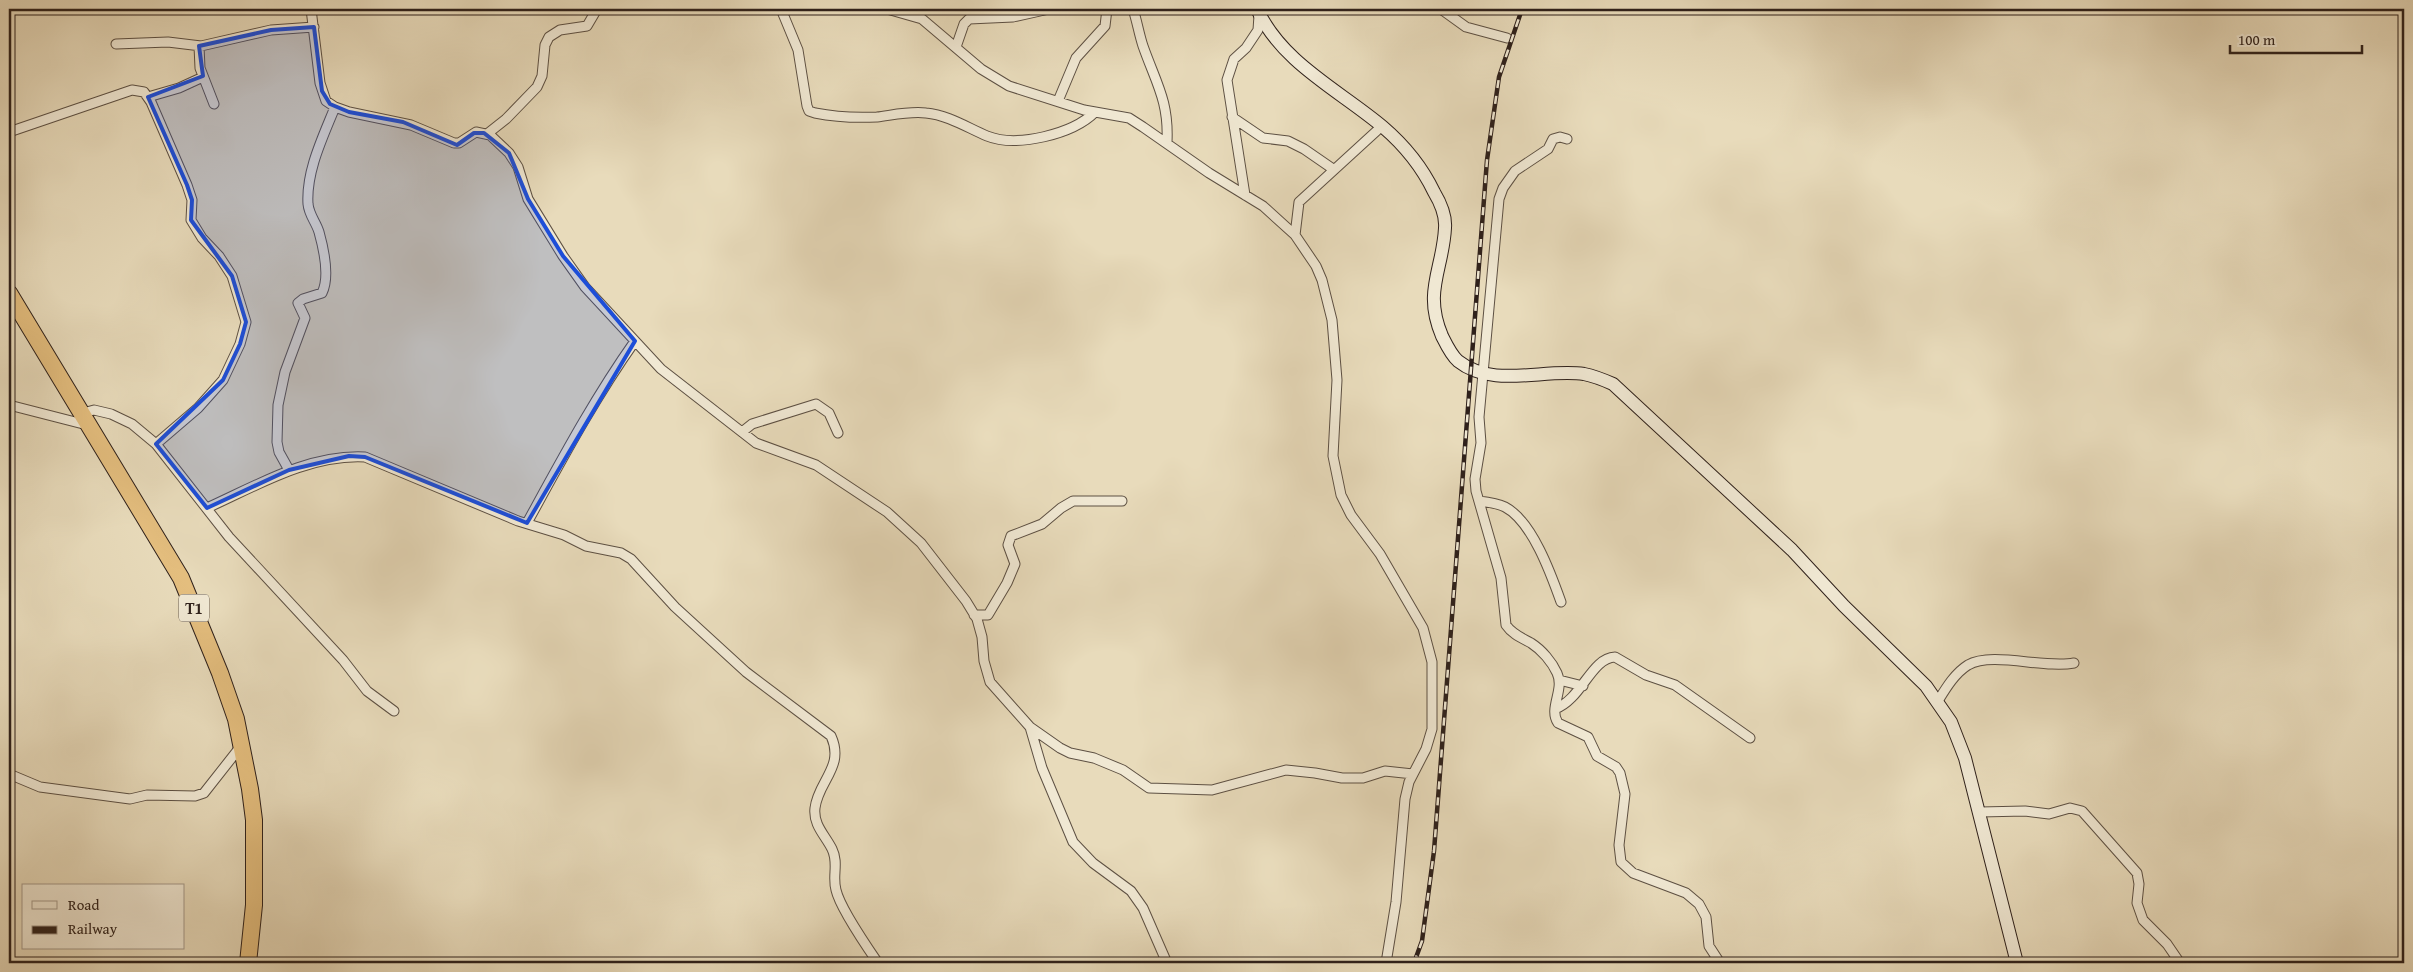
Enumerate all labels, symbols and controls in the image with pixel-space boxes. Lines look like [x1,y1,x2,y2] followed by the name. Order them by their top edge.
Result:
[2230,22,2363,54] scale bar
[2238,29,2276,50] text: 100 m
[179,594,209,622] road number: T1
[22,884,185,950] legend
[68,894,99,915] text: Road
[68,918,118,939] text: Railway

